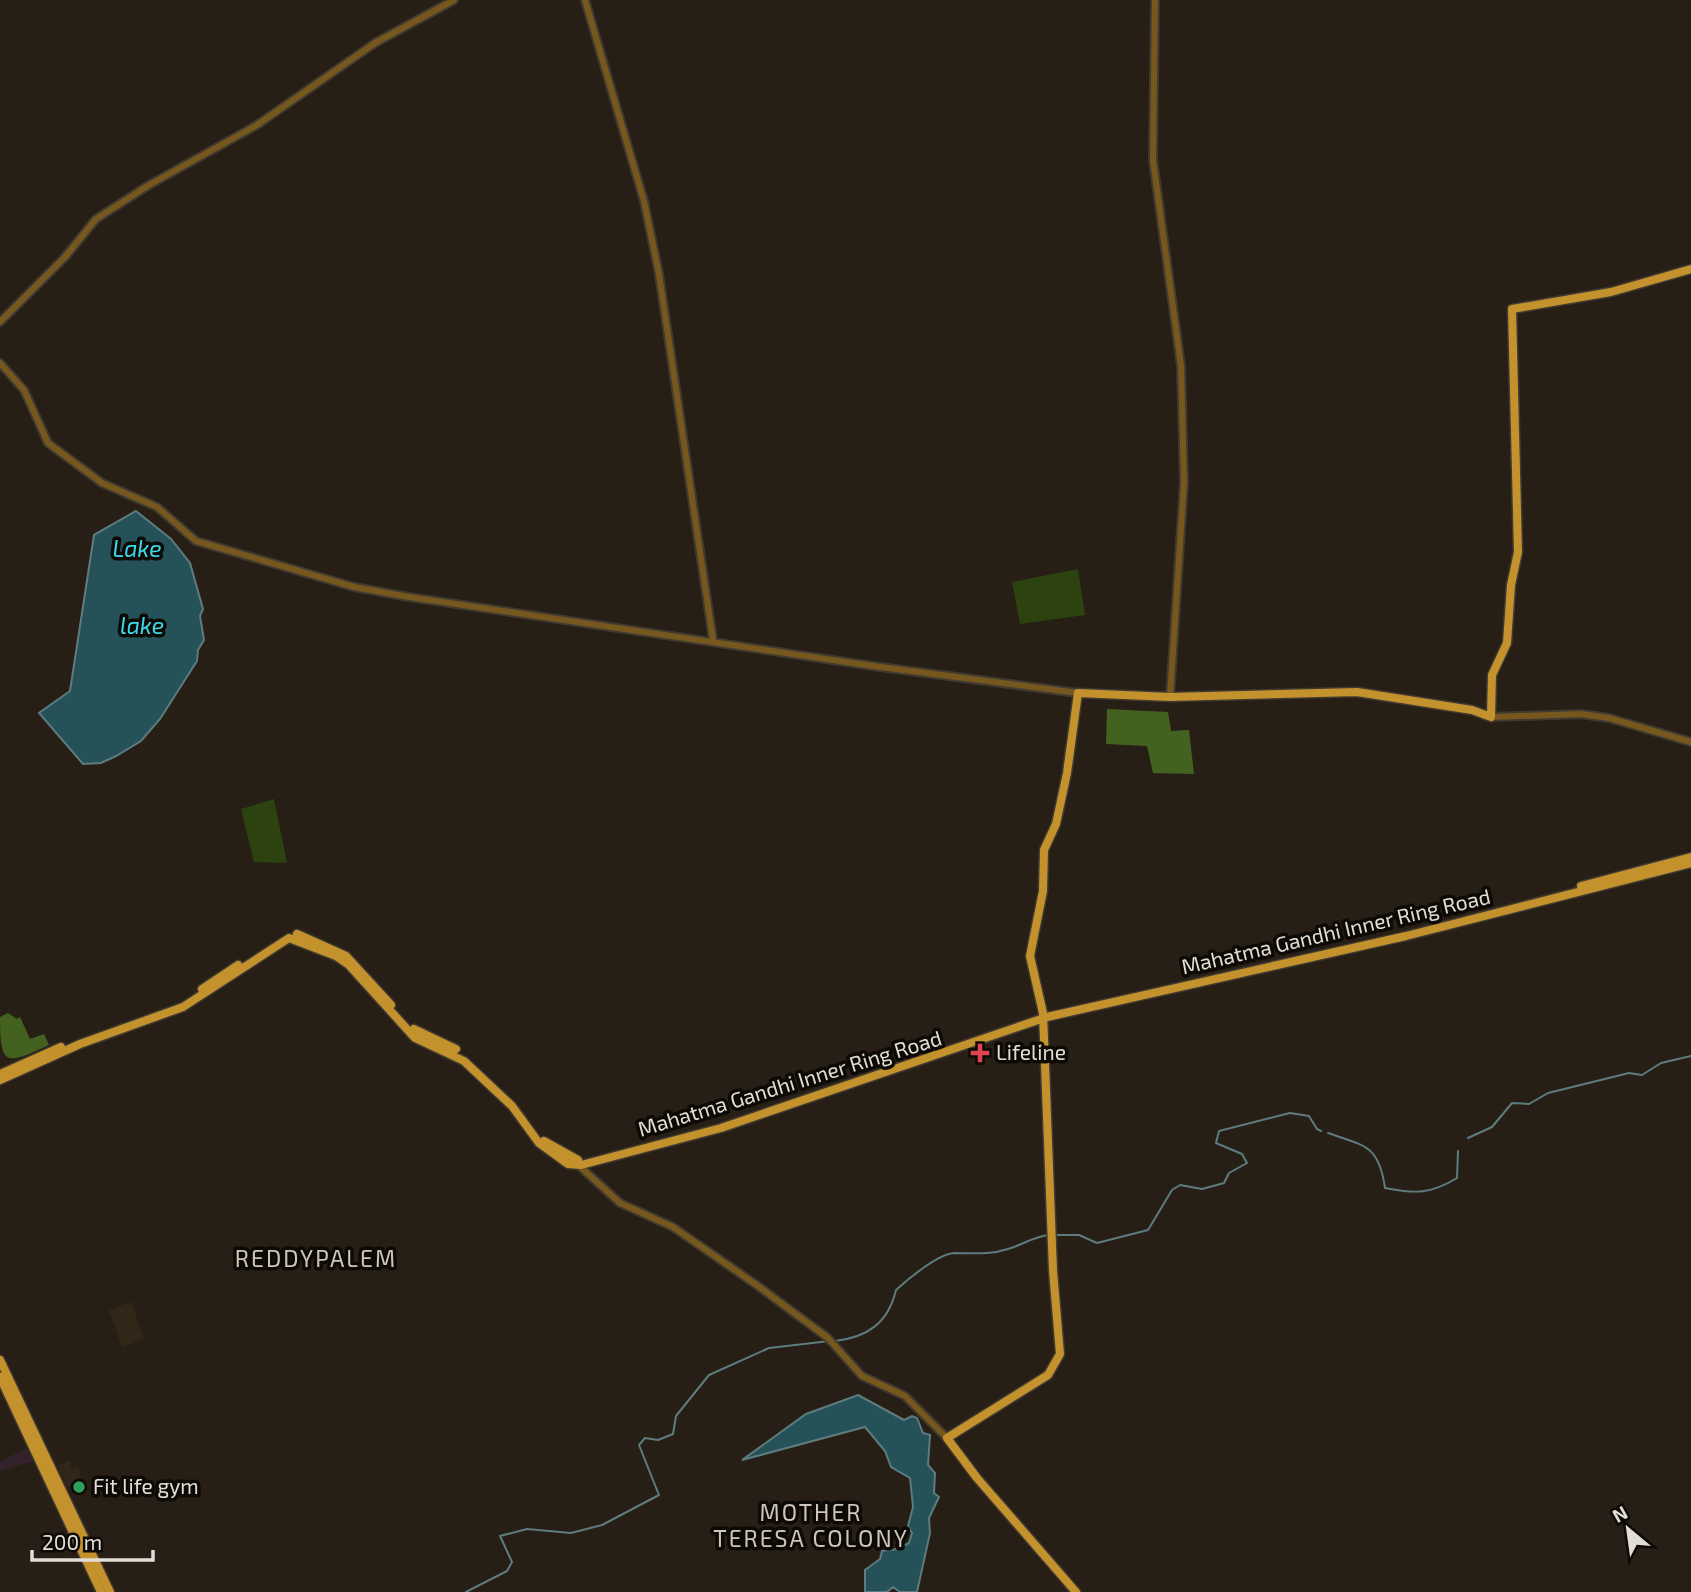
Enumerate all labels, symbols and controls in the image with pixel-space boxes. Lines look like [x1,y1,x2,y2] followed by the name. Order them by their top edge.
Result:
[112,534,162,562] water label: Lake
[120,611,164,639] water label: lake
[1179,883,1493,978] street label: Mahatma Gandhi Inner Ring Road
[635,1024,944,1141] street label: Mahatma Gandhi Inner Ring Road
[996,1039,1066,1064] place label: Lifeline
[970,1043,990,1063] marker: Lifeline
[235,1244,397,1272] district label: REDDYPALEM
[93,1473,199,1498] place label: Fit life gym
[71,1479,87,1495] marker: Fit life gym
[1593,1494,1663,1564] north arrow
[713,1498,909,1552] district label: MOTHER TERESA COLONY
[1608,1500,1631,1527] text: N
[32,1518,152,1562] scale bar
[42,1529,102,1554] text: 200 m

